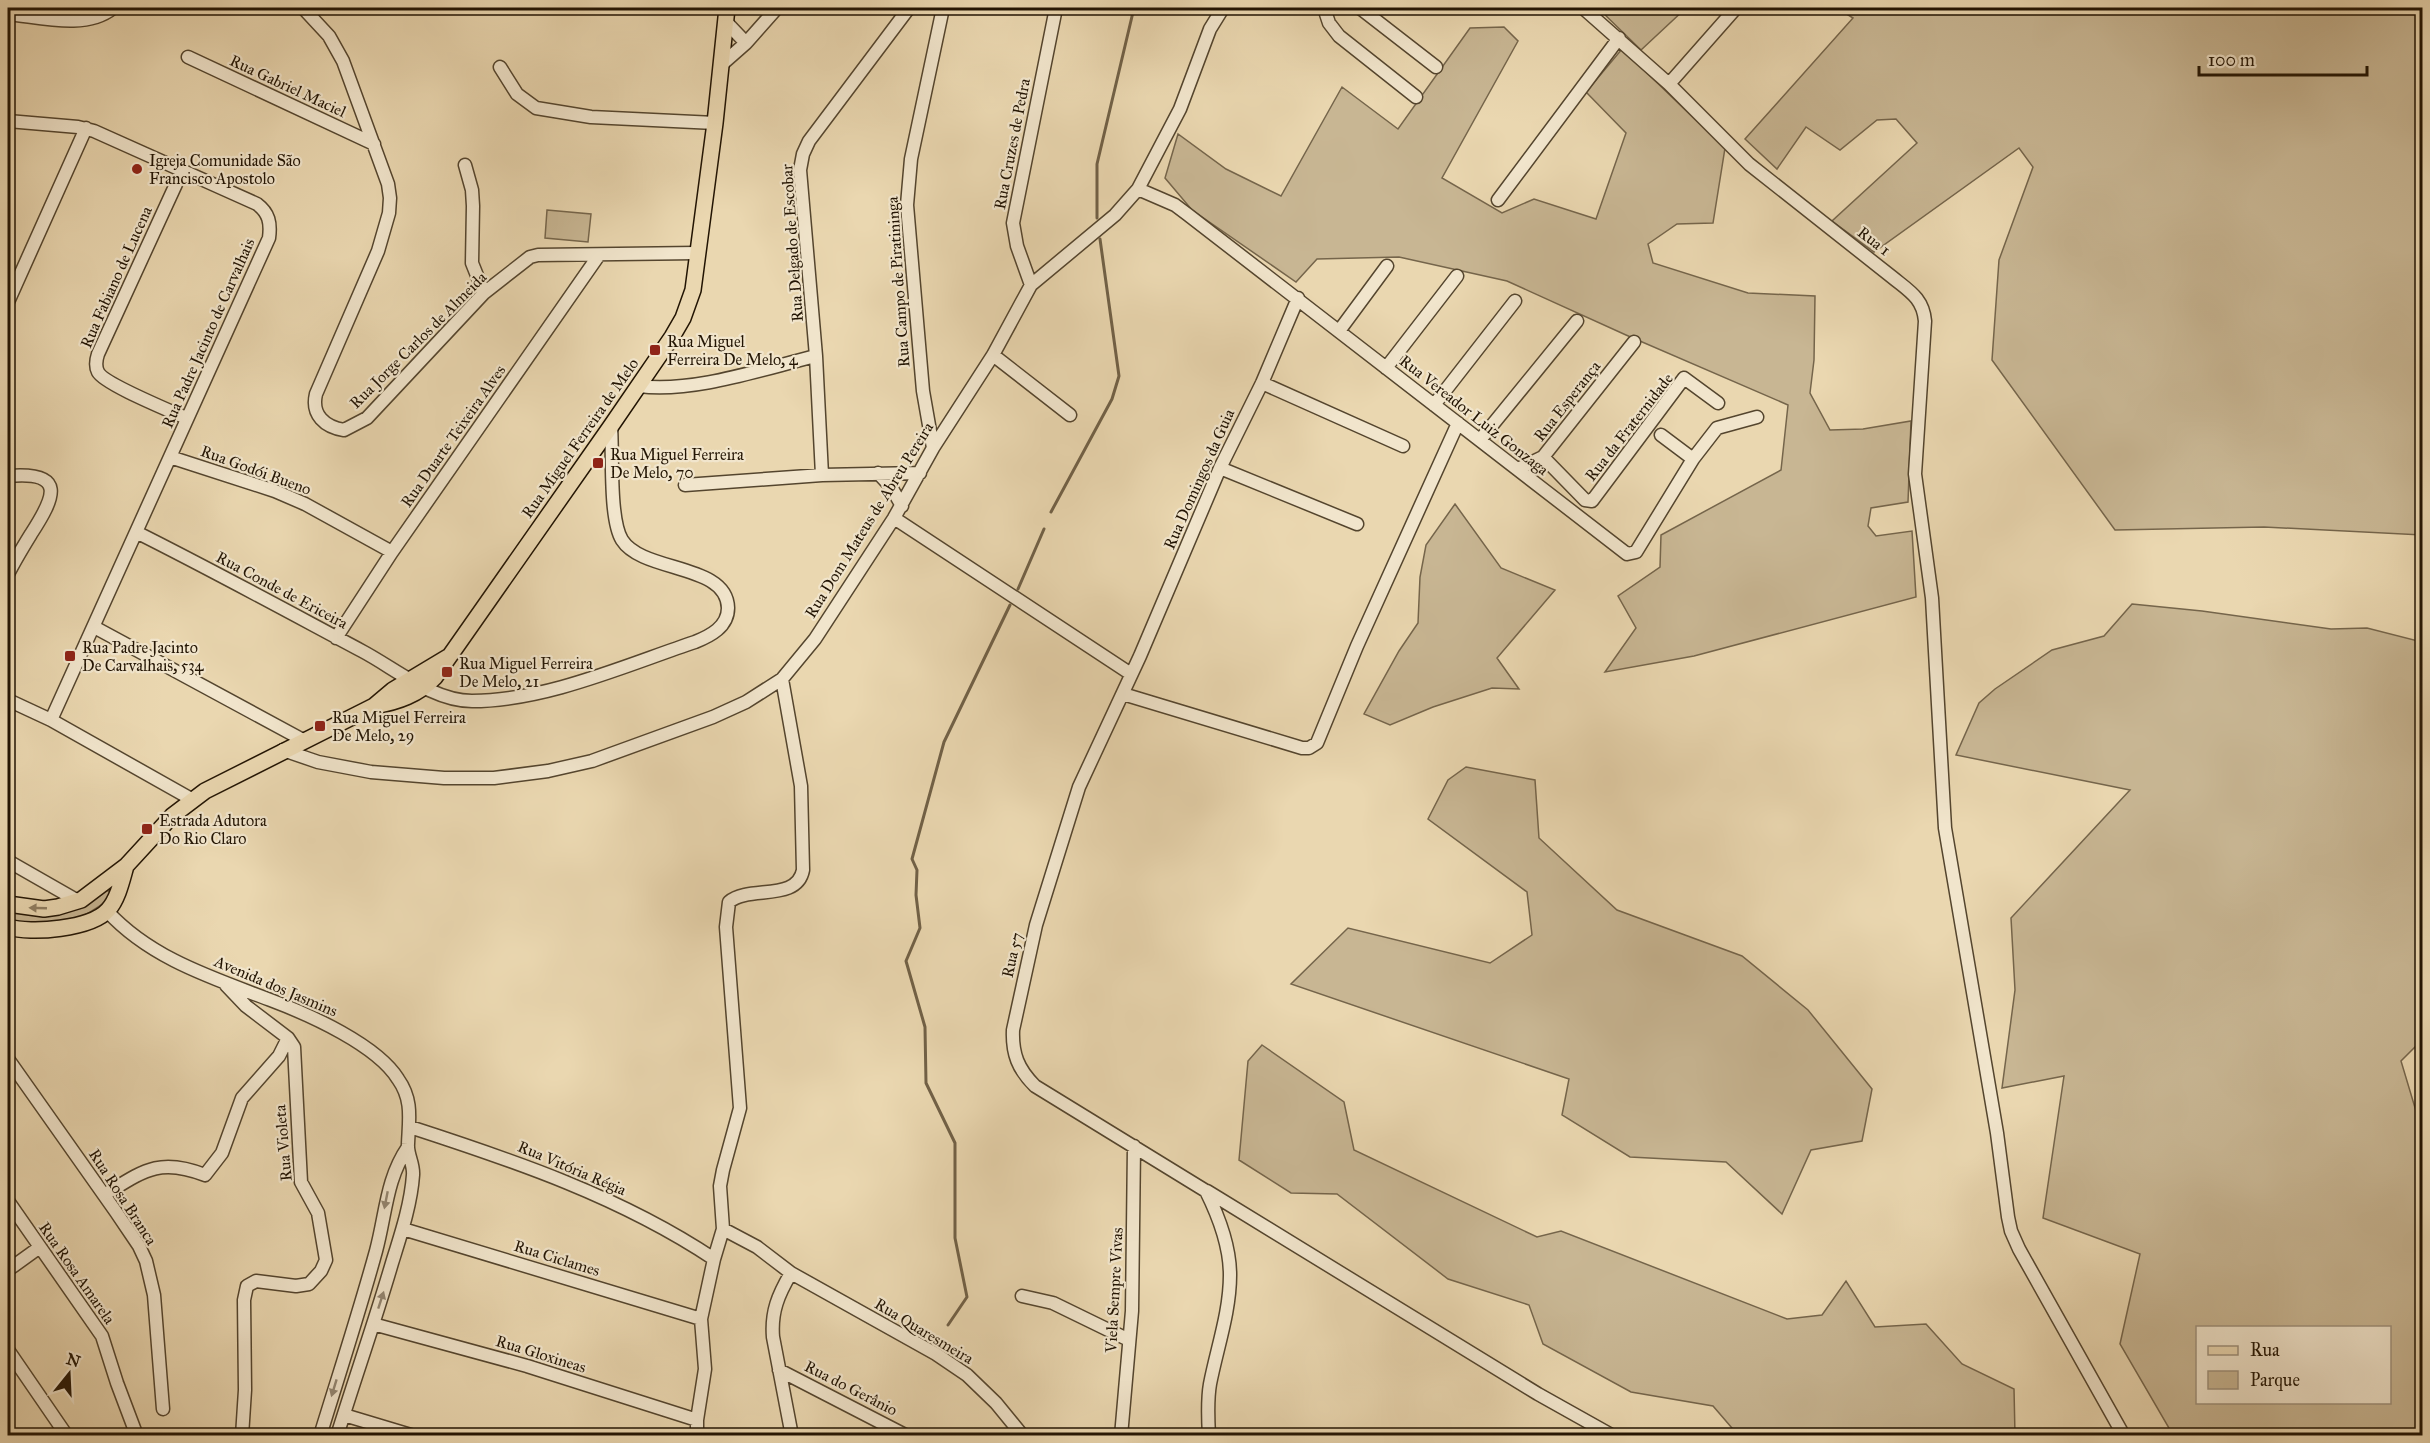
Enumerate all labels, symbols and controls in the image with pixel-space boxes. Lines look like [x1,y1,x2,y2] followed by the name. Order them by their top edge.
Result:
[2199,39,2367,77] scale bar
[2208,49,2255,71] text: 100 m
[227,51,350,122] street label: Rua Gabriel Maciel
[990,77,1034,211] street label: Rua Cruzes de Pedra
[149,151,301,188] place label: Igreja Comunidade São Francisco Apostolo
[130,162,144,176] marker: Igreja Comunidade São Francisco Apostolo
[777,163,808,323] street label: Rua Delgado de Escobar
[883,196,914,368] street label: Rua Campo de Piratininga
[76,203,156,351] street label: Rua Fabiano de Lucena
[1854,222,1894,260] street label: Rua 1
[157,235,260,431] street label: Rua Padre Jacinto de Carvalhais
[346,268,491,413] street label: Rua Jorge Carlos de Almeida
[667,332,799,369] place label: Rua Miguel Ferreira De Melo, 4
[648,343,662,357] marker: Rua Miguel Ferreira De Melo, 4
[1395,351,1553,480] street label: Rua Vereador Luiz Gonzaga
[517,354,643,522] street label: Rua Miguel Ferreira de Melo
[1530,357,1604,445] street label: Rua Esperança
[397,361,509,511] street label: Rua Duarte Teixeira Alves
[1581,369,1677,485] street label: Rua da Fraternidade
[1159,406,1240,553] street label: Rua Domingos da Guia
[801,418,937,621] street label: Rua Dom Mateus de Abreu Pereira
[198,441,314,499] street label: Rua Godói Bueno
[610,445,744,482] place label: Rua Miguel Ferreira De Melo, 70
[591,456,605,470] marker: Rua Miguel Ferreira De Melo, 70
[213,547,351,633] street label: Rua Conde de Ericeira
[82,638,205,675] place label: Rua Padre Jacinto De Carvalhais, 534
[63,649,77,663] marker: Rua Padre Jacinto De Carvalhais, 534
[459,654,593,691] place label: Rua Miguel Ferreira De Melo, 21
[440,665,454,679] marker: Rua Miguel Ferreira De Melo, 21
[332,708,466,745] place label: Rua Miguel Ferreira De Melo, 29
[313,719,327,733] marker: Rua Miguel Ferreira De Melo, 29
[159,811,267,848] place label: Estrada Adutora Do Rio Claro
[140,822,154,836] marker: Estrada Adutora Do Rio Claro
[29,903,48,913] one-way arrow
[998,931,1026,979] street label: Rua 57
[210,951,341,1022] street label: Avenida dos Jasmins
[270,1104,296,1182] street label: Rua Violeta
[514,1137,629,1200] street label: Rua Vitória Régia
[85,1145,161,1249] street label: Rua Rosa Branca
[381,1191,390,1210] one-way arrow
[35,1218,119,1328] street label: Rua Rosa Amarela
[1101,1227,1127,1354] street label: Viela Sempre Vivas
[512,1236,602,1280] street label: Rua Ciclames
[377,1291,386,1309] one-way arrow
[871,1294,977,1368] street label: Rua Quaresmeira
[2196,1326,2391,1404] legend
[494,1331,589,1377] street label: Rua Gloxineas
[2250,1339,2280,1361] text: Rua
[39,1344,99,1404] north arrow
[64,1349,83,1371] text: N
[801,1356,901,1420] street label: Rua do Gerânio
[2250,1369,2300,1392] text: Parque
[329,1379,338,1397] one-way arrow

